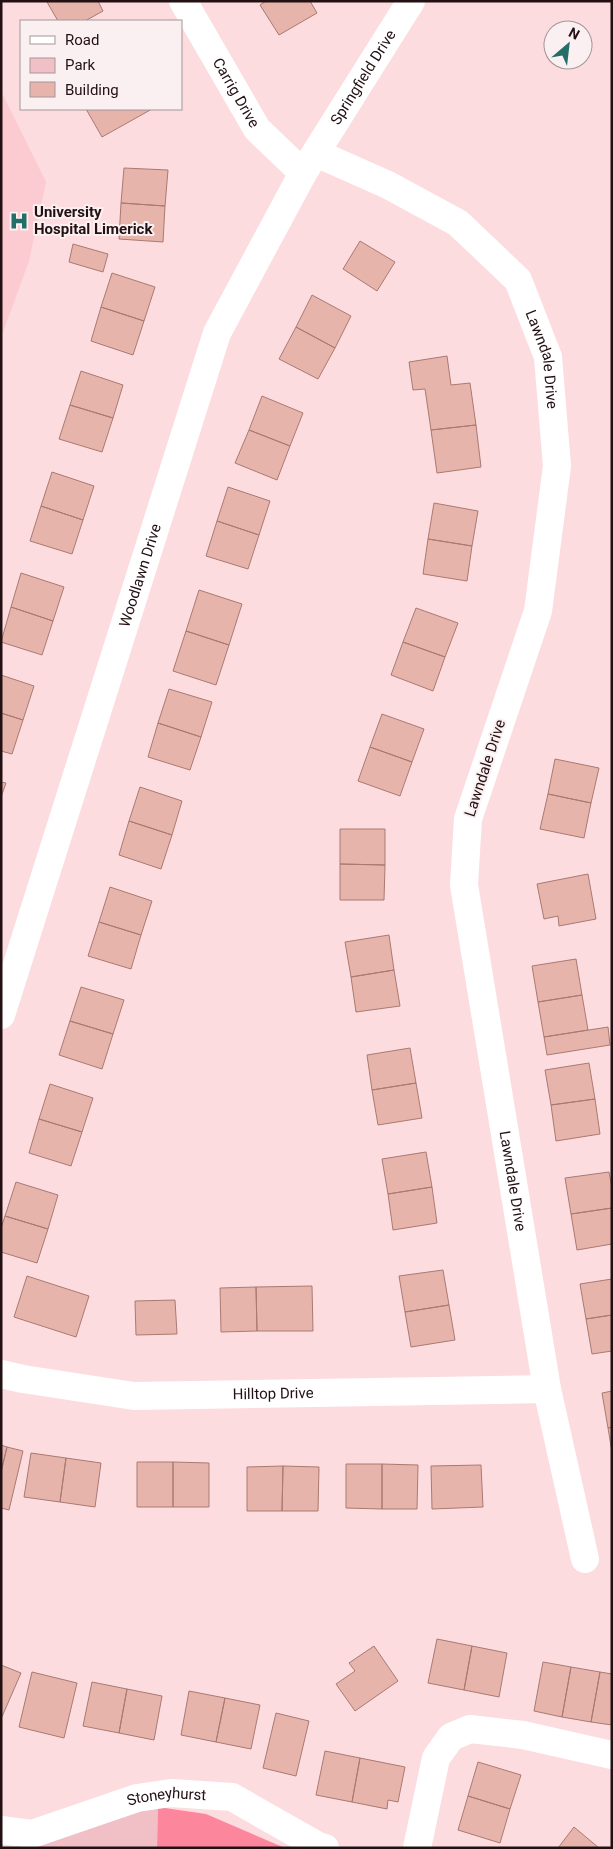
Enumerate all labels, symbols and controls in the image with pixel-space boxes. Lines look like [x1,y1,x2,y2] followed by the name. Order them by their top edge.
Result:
[20,20,182,110] legend
[543,20,593,70] north arrow
[566,24,582,43] text: N
[327,26,400,128] street label: Springfield Drive
[65,31,99,49] text: Road
[209,55,263,131] street label: Carrig Drive
[65,56,96,74] text: Park
[65,81,119,99] text: Building
[34,203,153,238] place label: University Hospital Limerick
[8,210,30,232] hospital icon: University Hospital Limerick
[522,307,561,410] street label: Lawndale Drive
[115,521,165,630] street label: Woodlawn Drive
[461,717,509,819] street label: Lawndale Drive
[496,1129,530,1233] street label: Lawndale Drive
[233,1384,314,1403] street label: Hilltop Drive
[124,1784,207,1810] street label: Stoneyhurst

